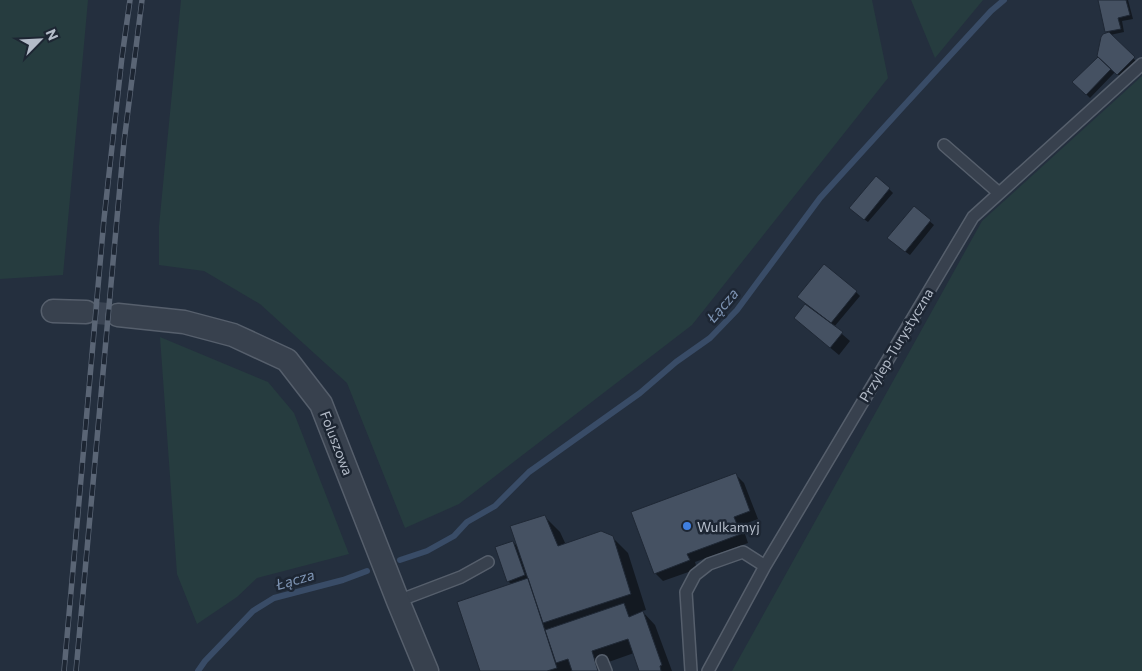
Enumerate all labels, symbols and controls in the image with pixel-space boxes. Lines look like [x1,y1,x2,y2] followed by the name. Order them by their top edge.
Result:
[15,15,65,65] north arrow
[42,26,62,43] text: N
[702,284,742,326] water label: Łącza
[855,285,937,405] street label: Przylep-Turystyczna
[317,409,357,477] street label: Foluszowa
[697,518,760,535] place label: Wulkamyj
[681,520,693,532] marker: Wulkamyj
[274,565,316,593] water label: Łącza

